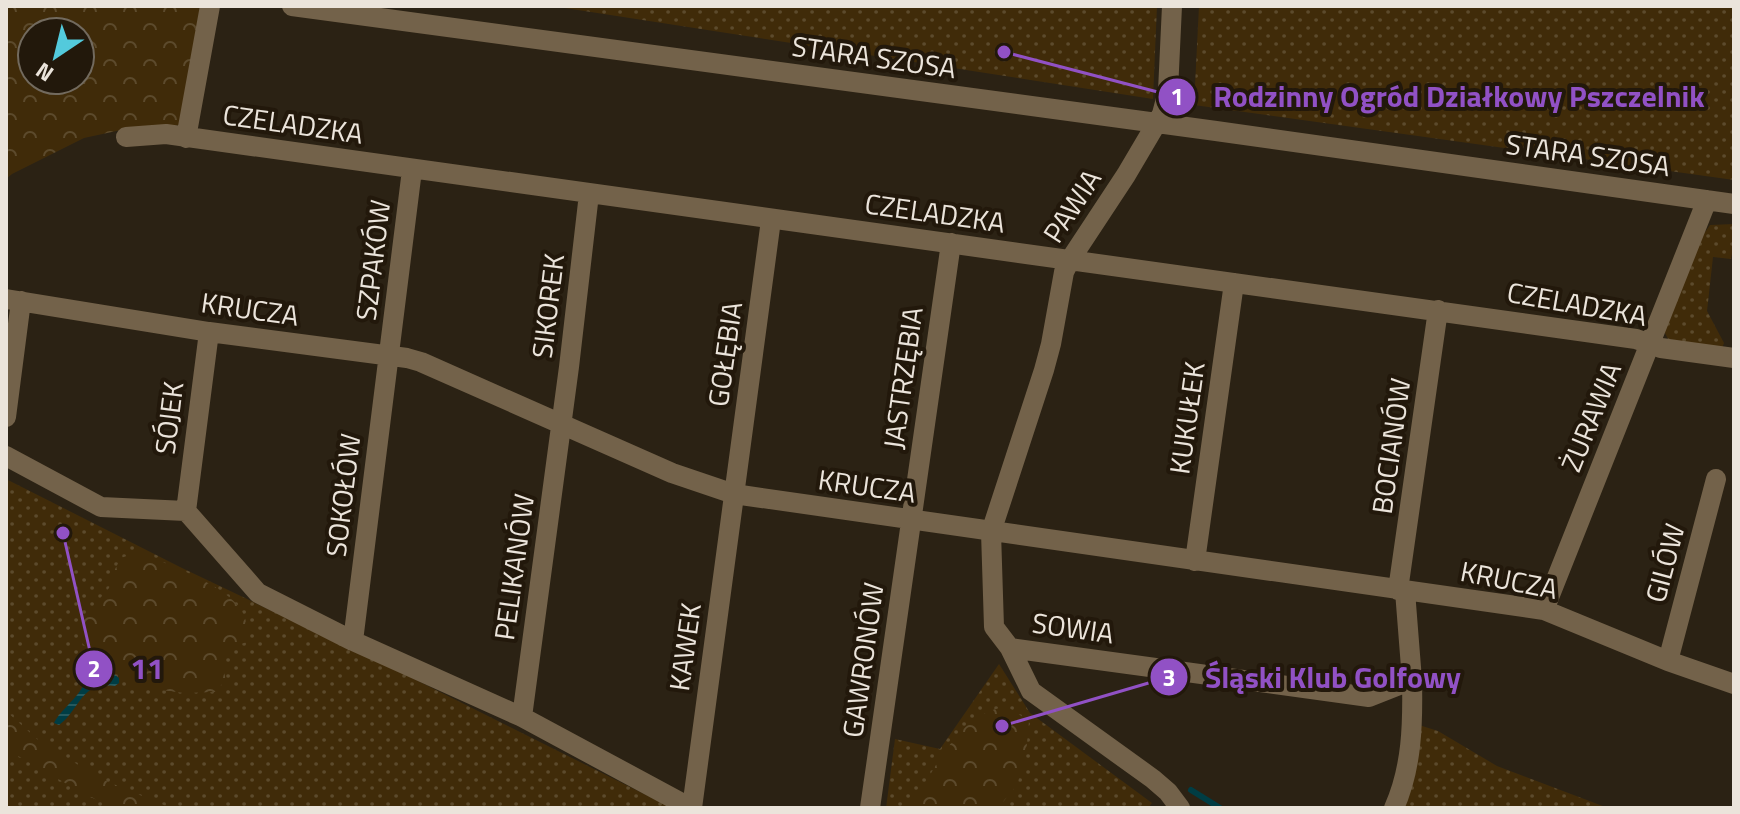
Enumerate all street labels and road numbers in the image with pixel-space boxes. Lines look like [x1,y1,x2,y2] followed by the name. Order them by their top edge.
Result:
[789,24,959,89] street label: STARA SZOSA
[220,92,366,155] street label: CZELADZKA
[1503,122,1673,187] street label: STARA SZOSA
[1032,160,1112,251] street label: PAWIA
[862,181,1008,244] street label: CZELADZKA
[344,197,401,323] street label: SZPAKÓW
[520,251,575,361] street label: SIKOREK
[1504,270,1651,337] street label: CZELADZKA
[198,280,302,337] street label: KRUCZA
[696,298,753,409] street label: GOŁĘBIA
[871,304,934,452] street label: JASTRZĘBIA
[1549,355,1632,478] street label: ŻURAWIA
[1157,359,1216,477] street label: KUKUŁEK
[1360,375,1421,517] street label: BOCIANÓW
[143,379,194,457] street label: SÓJEK
[314,431,371,559] street label: SOKOŁÓW
[815,457,919,514] street label: KRUCZA
[482,491,545,643] street label: PELIKANÓW
[1633,519,1696,607] street label: GILÓW
[1457,549,1562,610] street label: KRUCZA
[830,580,895,740] street label: GAWRONÓW
[657,600,712,694] street label: KAWEK
[1029,601,1117,655] street label: SOWIA

